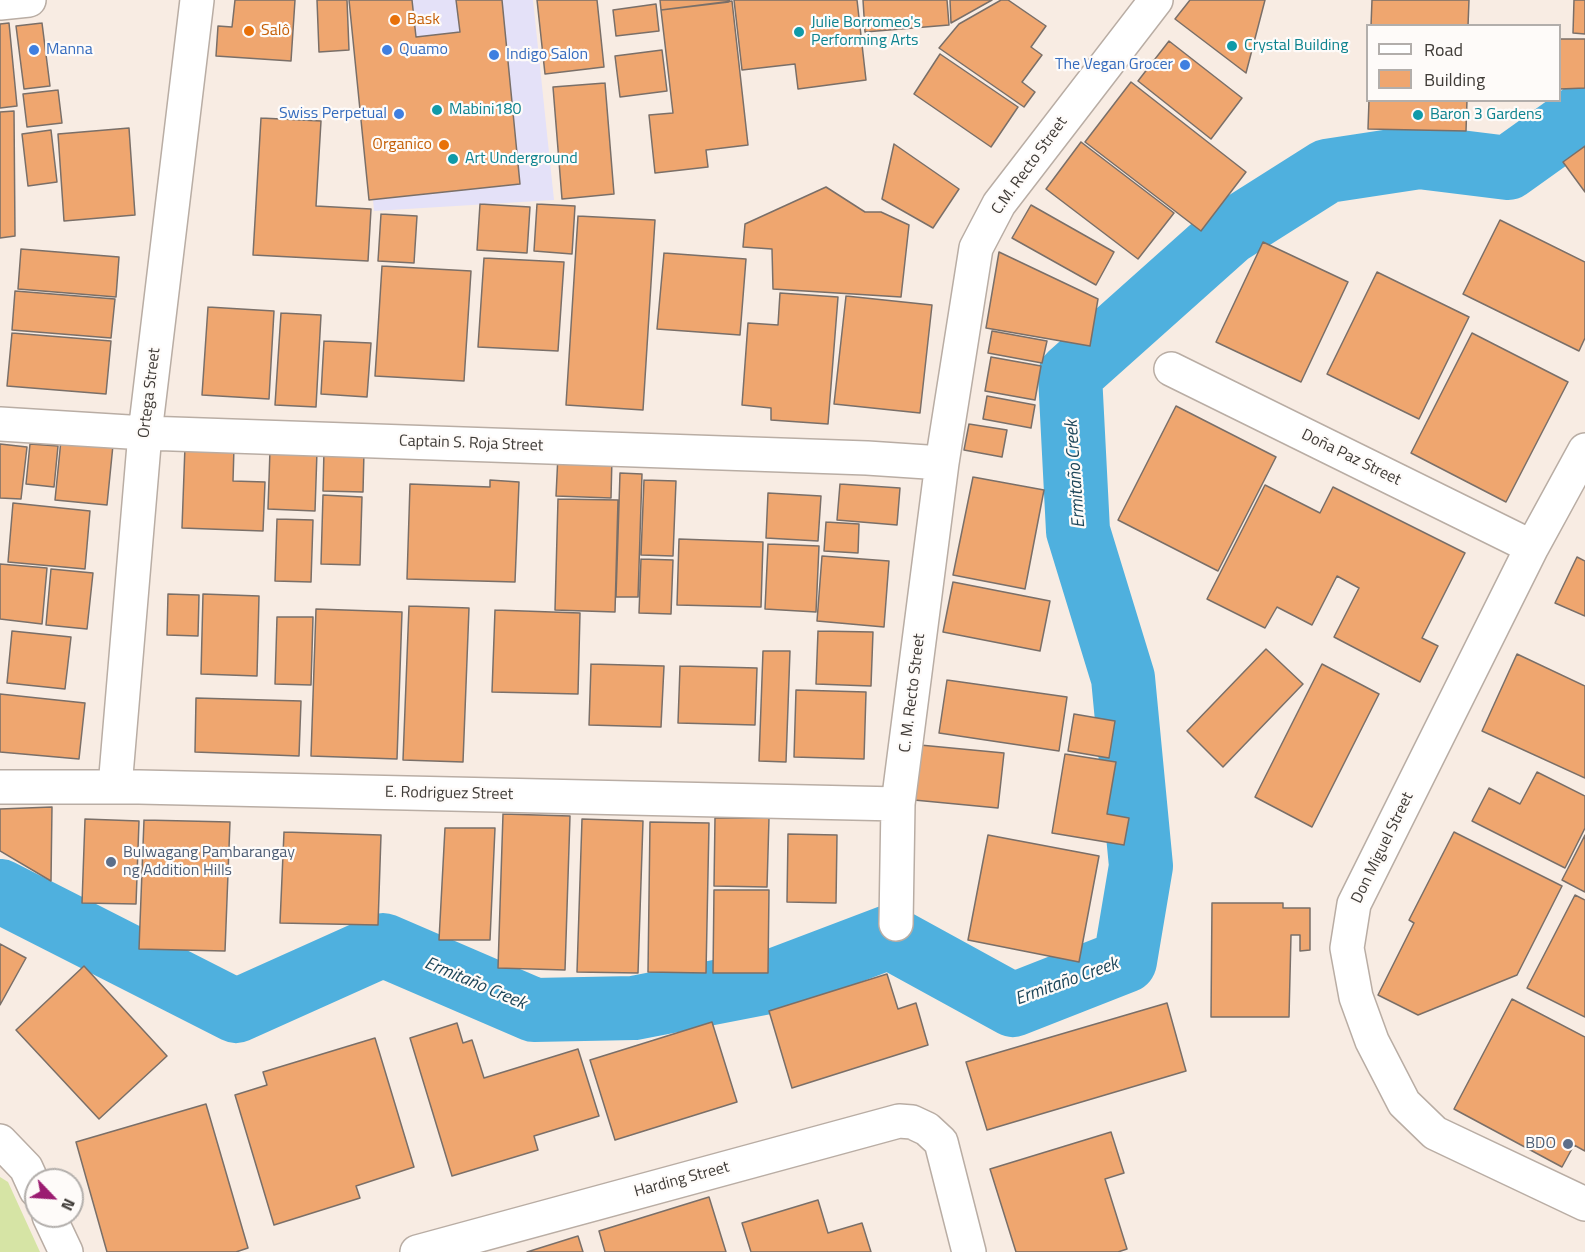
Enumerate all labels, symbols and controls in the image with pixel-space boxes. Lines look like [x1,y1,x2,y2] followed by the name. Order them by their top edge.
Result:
[407,10,440,30] place label: Bask
[388,13,402,27] marker: Bask
[811,13,921,51] place label: Julie Borromeo's Performing Arts
[261,21,290,41] place label: Salô
[242,24,256,38] marker: Salô
[1366,24,1561,102] legend
[792,25,806,39] marker: Julie Borromeo's Performing Arts
[1244,36,1348,56] place label: Crystal Building
[1424,36,1463,63] text: Road
[1225,39,1239,53] marker: Crystal Building
[46,40,93,60] place label: Manna
[399,40,448,60] place label: Quamo
[27,43,41,57] marker: Manna
[380,43,394,57] marker: Quamo
[506,45,588,65] place label: Indigo Salon
[487,48,501,62] marker: Indigo Salon
[1055,55,1173,75] place label: The Vegan Grocer
[1178,58,1192,72] marker: The Vegan Grocer
[1424,66,1485,93] text: Building
[449,100,521,120] place label: Mabini180
[430,103,444,117] marker: Mabini180
[279,104,387,124] place label: Swiss Perpetual
[1430,105,1542,125] place label: Baron 3 Gardens
[392,107,406,121] marker: Swiss Perpetual
[1411,108,1425,122] marker: Baron 3 Gardens
[988,113,1072,219] street label: C.M. Recto Street
[372,135,432,155] place label: Organico
[437,138,451,152] marker: Organico
[465,149,578,169] place label: Art Underground
[446,152,460,166] marker: Art Underground
[135,347,165,439] street label: Ortega Street
[1061,419,1091,529] water label: Ermitaño Creek
[1298,426,1404,490] street label: Doña Paz Street
[398,432,544,456] street label: Captain S. Roja Street
[896,632,930,754] street label: C. M. Recto Street
[385,783,513,805] street label: E. Rodriguez Street
[1348,789,1418,907] street label: Don Miguel Street
[123,843,295,881] place label: Bulwagang Pambarangay ng Addition Hills
[104,855,118,869] marker: Bulwagang Pambarangay ng Addition Hills
[421,953,529,1015] water label: Ermitaño Creek
[1012,953,1122,1011] water label: Ermitaño Creek
[1525,1134,1556,1154] place label: BDO
[1561,1137,1575,1151] marker: BDO
[632,1158,732,1202] street label: Harding Street
[24,1168,84,1228] north arrow
[55,1195,82,1215] text: N

